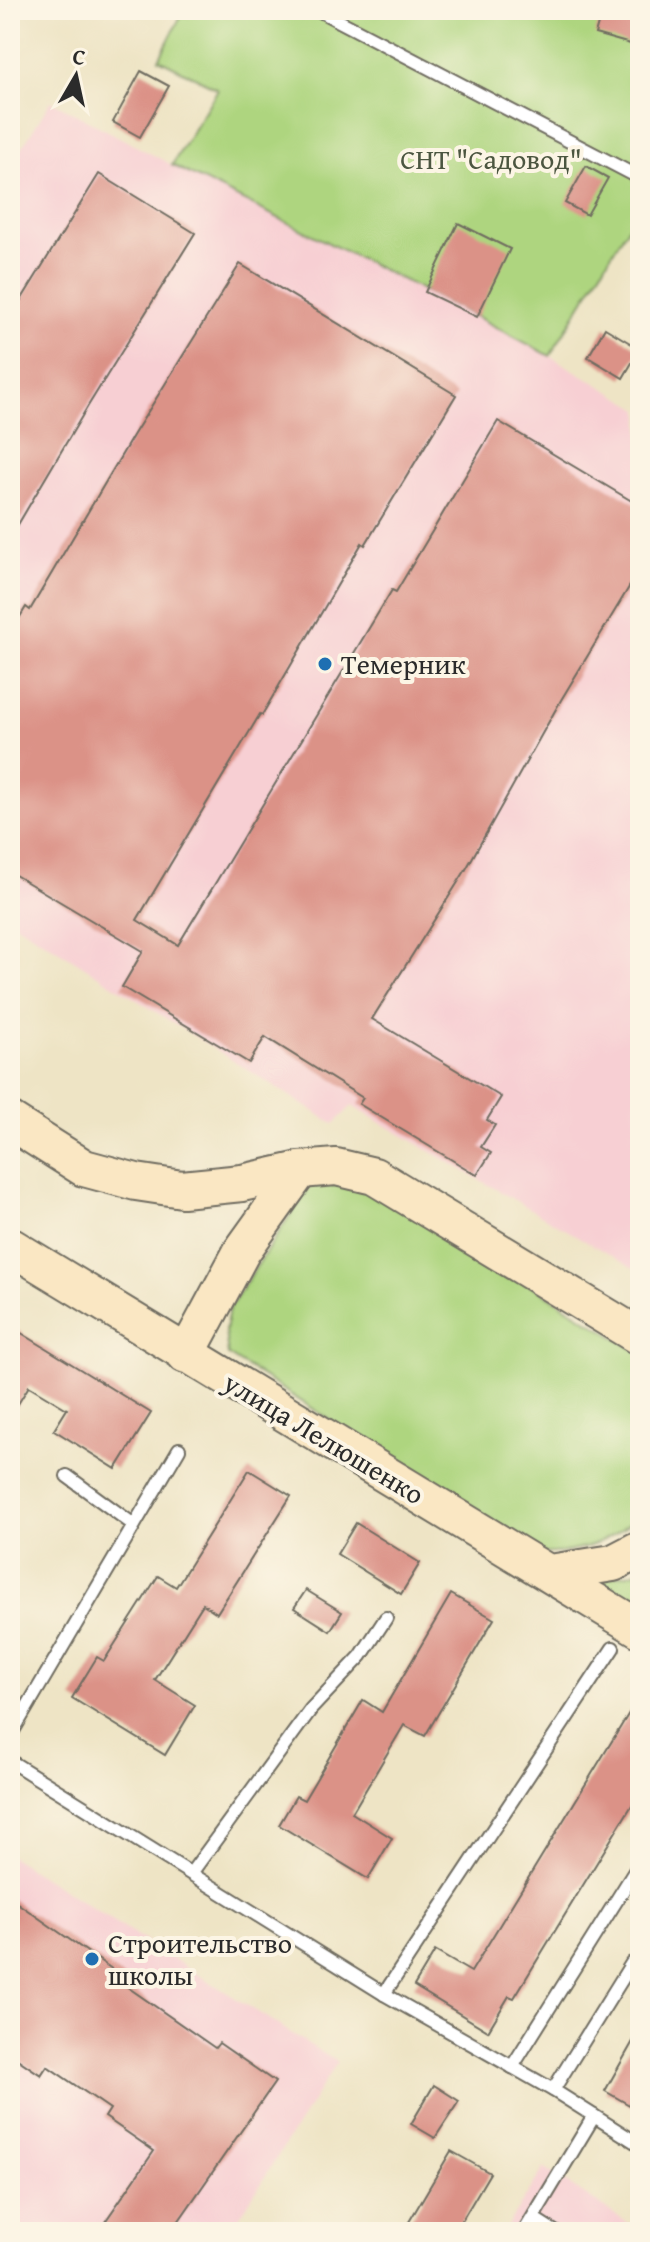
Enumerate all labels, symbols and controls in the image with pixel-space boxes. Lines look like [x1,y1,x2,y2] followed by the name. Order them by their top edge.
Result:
[36,36,116,116] north arrow
[70,39,88,73] text: С
[400,138,582,179] park label: СНТ "Садовод"
[341,643,466,684] place label: Темерник
[316,655,334,673] marker: Темерник
[215,1361,432,1514] street label: улица Лелюшенко
[108,1922,292,1995] place label: Строительство школы
[83,1950,101,1968] marker: Строительство школы

